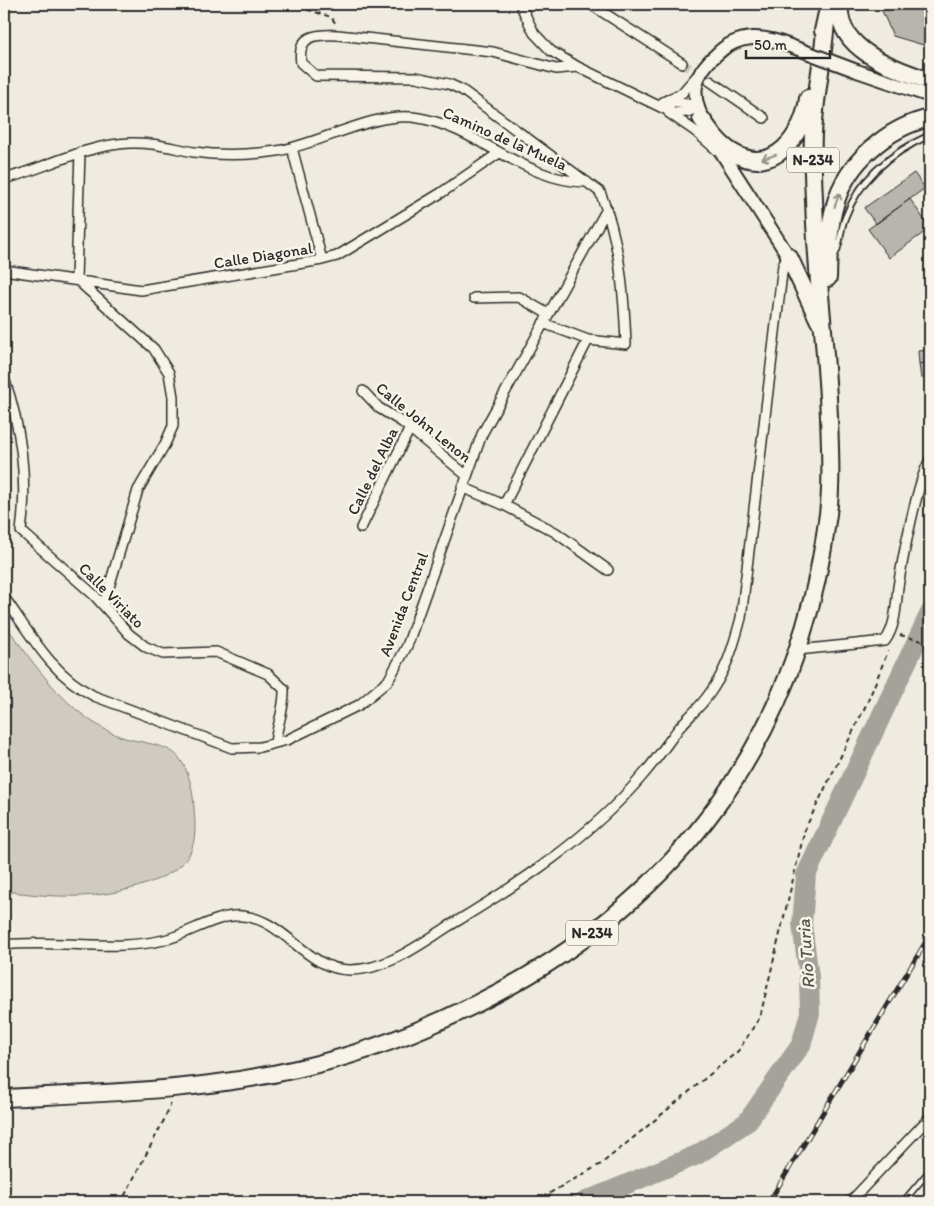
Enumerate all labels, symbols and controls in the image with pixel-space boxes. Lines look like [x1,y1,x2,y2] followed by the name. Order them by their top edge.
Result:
[746,28,830,60] scale bar
[754,36,787,54] text: 50 m
[440,103,570,174] street label: Camino de la Muela
[787,148,839,172] road number: N-234
[761,152,777,162] one-way arrow
[833,193,842,208] one-way arrow
[212,238,314,273] street label: Calle Diagonal
[372,378,475,467] street label: Calle John Lenon
[343,424,402,518] street label: Calle del Alba
[375,549,432,659] street label: Avenida Central
[75,559,148,632] street label: Calle Viriato
[793,918,819,990] water label: Río Turia
[566,920,618,946] road number: N-234

